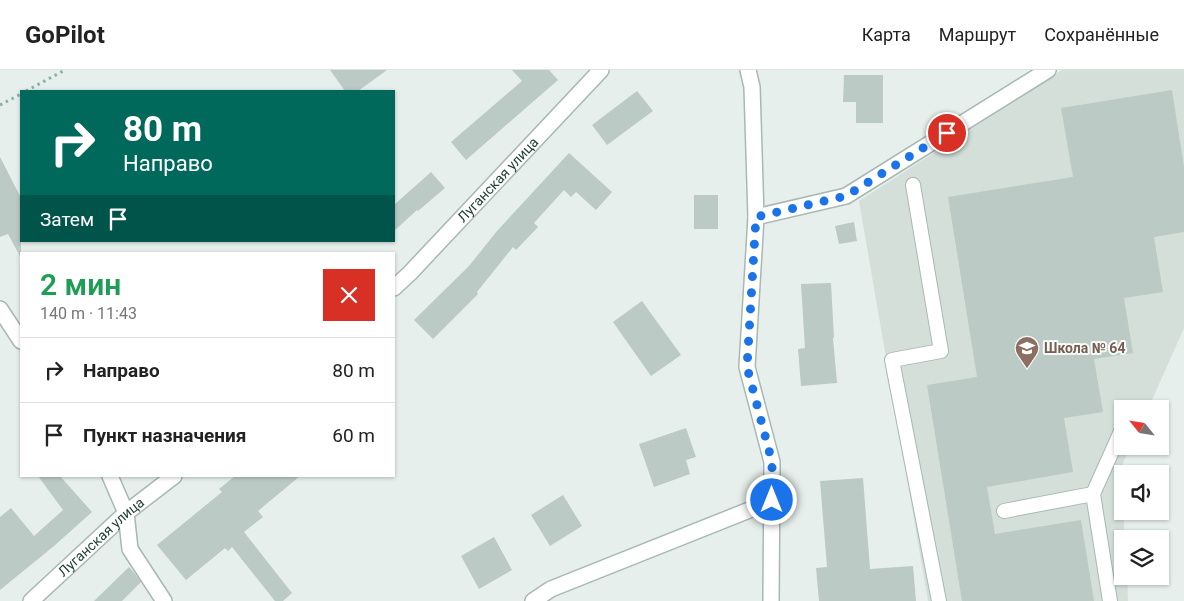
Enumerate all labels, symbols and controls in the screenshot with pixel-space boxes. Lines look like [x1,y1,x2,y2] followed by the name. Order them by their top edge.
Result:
[25,21,105,49] text: GoPilot
[862,24,911,45] text: Карта
[939,24,1016,45] text: Маршрут
[1044,24,1159,45] text: Сохранённые
[123,109,202,150] text: 80 m
[40,110,105,175] icon: right
[926,112,968,154] pin
[933,119,961,147] icon: arrive
[454,134,541,225] street label: Луганская улица
[123,151,213,176] text: Направо
[104,205,132,233] icon: arrive
[40,208,94,231] text: Затем
[40,267,121,302] text: 2 мин
[323,269,375,321] button: close
[40,304,137,323] text: 140 m · 11:43
[1014,335,1040,369] school or university icon: Школа № 64
[1044,340,1125,356] place label: Школа № 64
[40,356,68,384] icon: right
[83,359,160,382] text: Направо
[332,359,375,382] text: 80 m
[1114,400,1169,455] north arrow
[1114,400,1169,585] map controls
[40,421,68,449] icon: arrive
[83,424,246,447] text: Пункт назначения
[332,424,375,447] text: 60 m
[1114,465,1169,520] button: sound
[745,473,797,525] position arrow
[55,494,147,580] street label: Луганская улица
[1114,530,1169,585] button: layers

